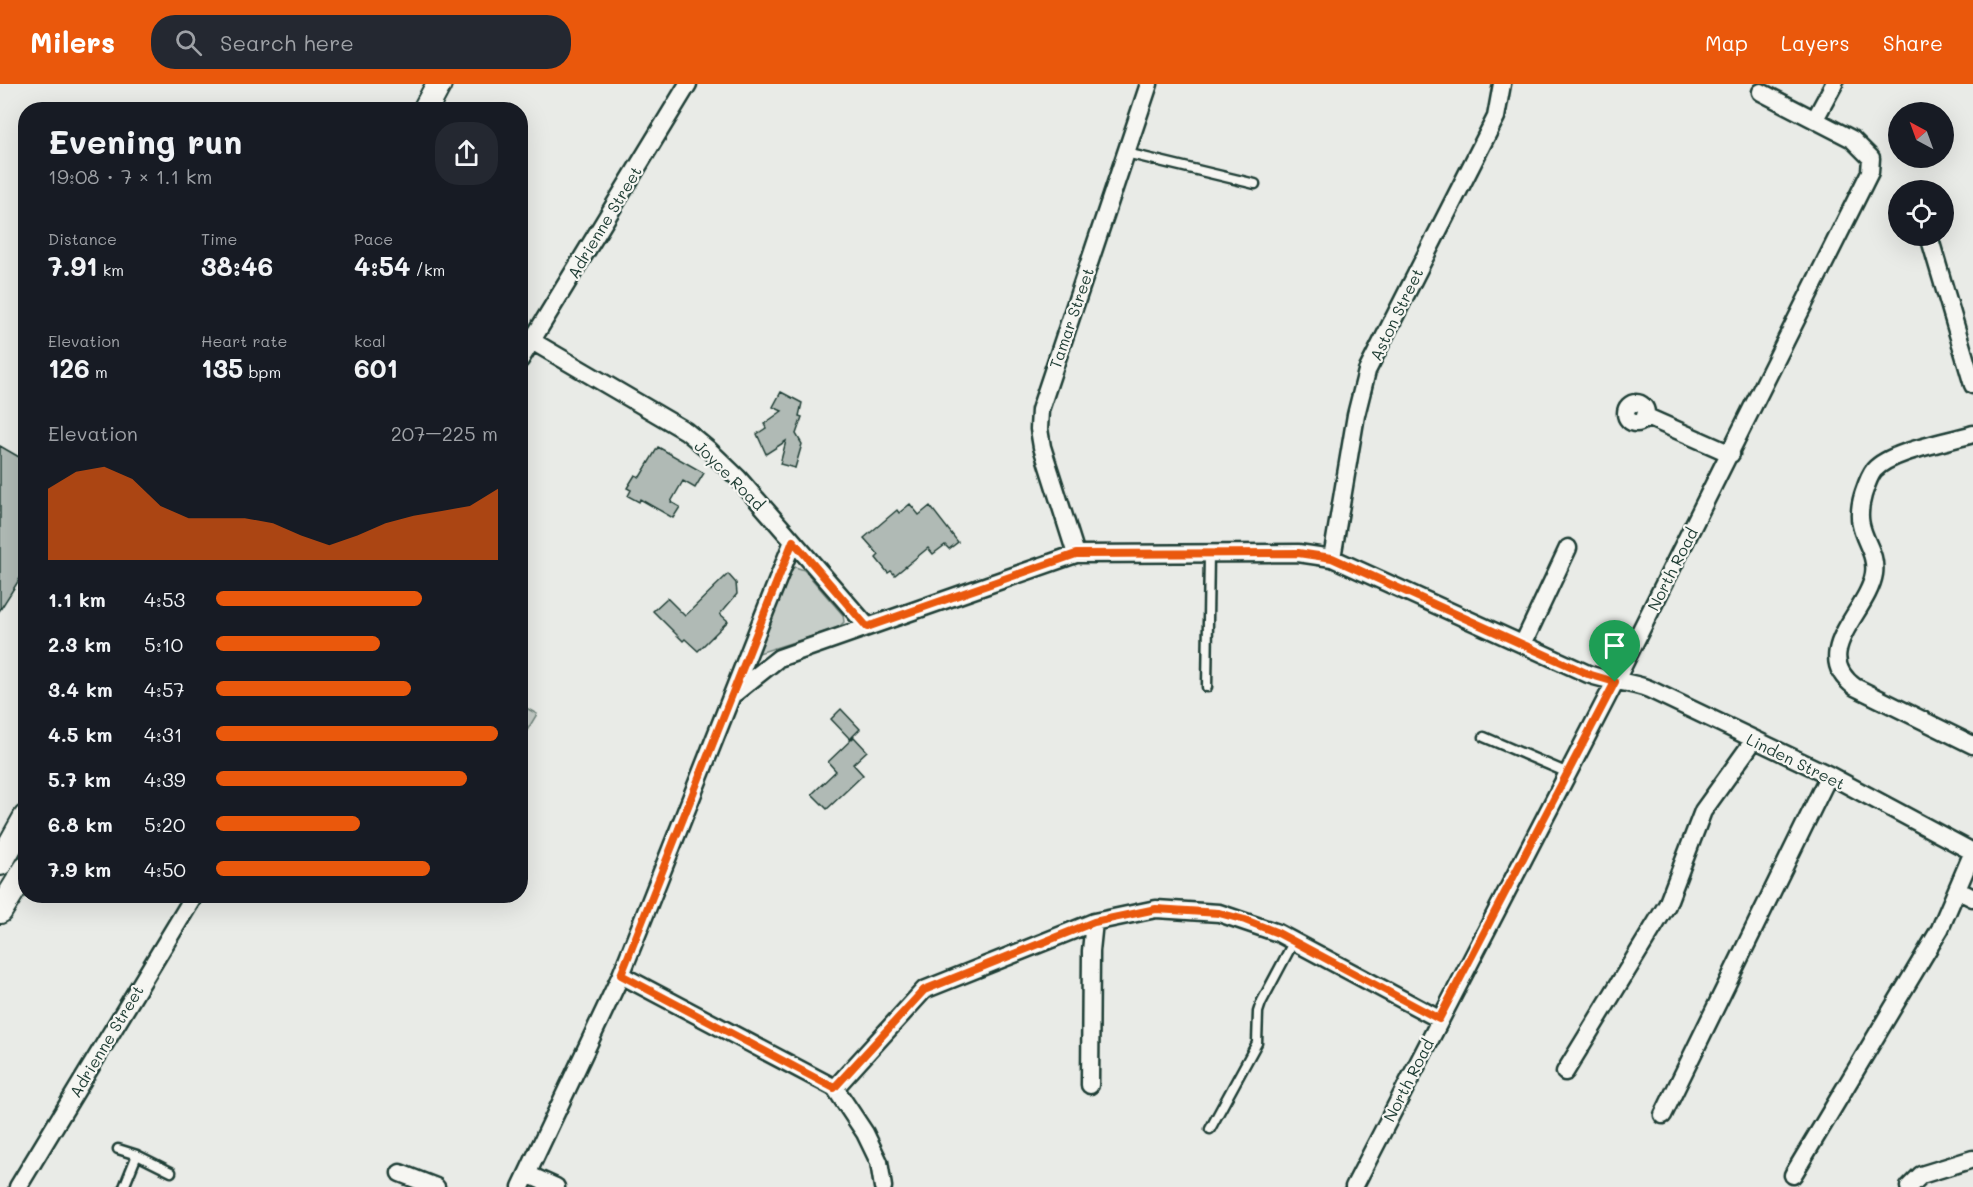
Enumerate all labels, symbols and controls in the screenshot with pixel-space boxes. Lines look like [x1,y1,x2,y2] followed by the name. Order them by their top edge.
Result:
[151,15,571,69] search box
[30,24,115,60] text: Milers
[172,26,205,59] icon: search
[220,28,354,57] text: Search here
[1705,29,1748,56] text: Map
[1781,29,1850,56] text: Layers
[1883,29,1943,56] text: Share
[1888,102,1954,168] north arrow
[1888,102,1954,246] map controls
[48,119,242,162] text: Evening run
[435,122,498,185] button: share
[562,162,646,282] street label: Adrienne Street
[48,163,212,189] text: 19:08 · 7 × 1.1 km
[1888,180,1954,246] button: locate
[48,228,117,249] text: Distance
[201,228,237,249] text: Time
[354,228,393,249] text: Pace
[48,249,98,283] text: 7.91
[201,249,273,283] text: 38:46
[354,249,410,283] text: 4:54
[98,259,124,280] text: km
[410,259,445,280] text: /km
[1365,264,1427,364] street label: Aston Street
[1044,265,1098,371] street label: Tamar Street
[48,330,120,351] text: Elevation
[201,330,287,351] text: Heart rate
[354,330,386,351] text: kcal
[48,351,90,385] text: 126
[201,351,243,385] text: 135
[354,351,398,385] text: 601
[90,361,108,382] text: m
[243,361,281,382] text: bpm
[48,420,138,446] text: Elevation
[391,420,498,446] text: 207–225 m
[690,435,770,515] street label: Joyce Road
[1642,524,1702,614] street label: North Road
[48,586,106,612] text: 1.1 km
[144,586,185,612] text: 4:53
[1589,620,1640,682] pin
[1598,629,1631,662] icon: arrive
[48,631,111,657] text: 2.3 km
[144,631,183,657] text: 5:10
[48,676,113,702] text: 3.4 km
[144,676,185,702] text: 4:57
[48,721,112,747] text: 4.5 km
[144,721,183,747] text: 4:31
[1743,728,1849,794] street label: Linden Street
[48,766,111,792] text: 5.7 km
[144,766,185,792] text: 4:39
[48,811,113,837] text: 6.8 km
[144,811,185,837] text: 5:20
[48,856,111,882] text: 7.9 km
[144,856,186,882] text: 4:50
[64,981,148,1101] street label: Adrienne Street
[1378,1035,1438,1125] street label: North Road

